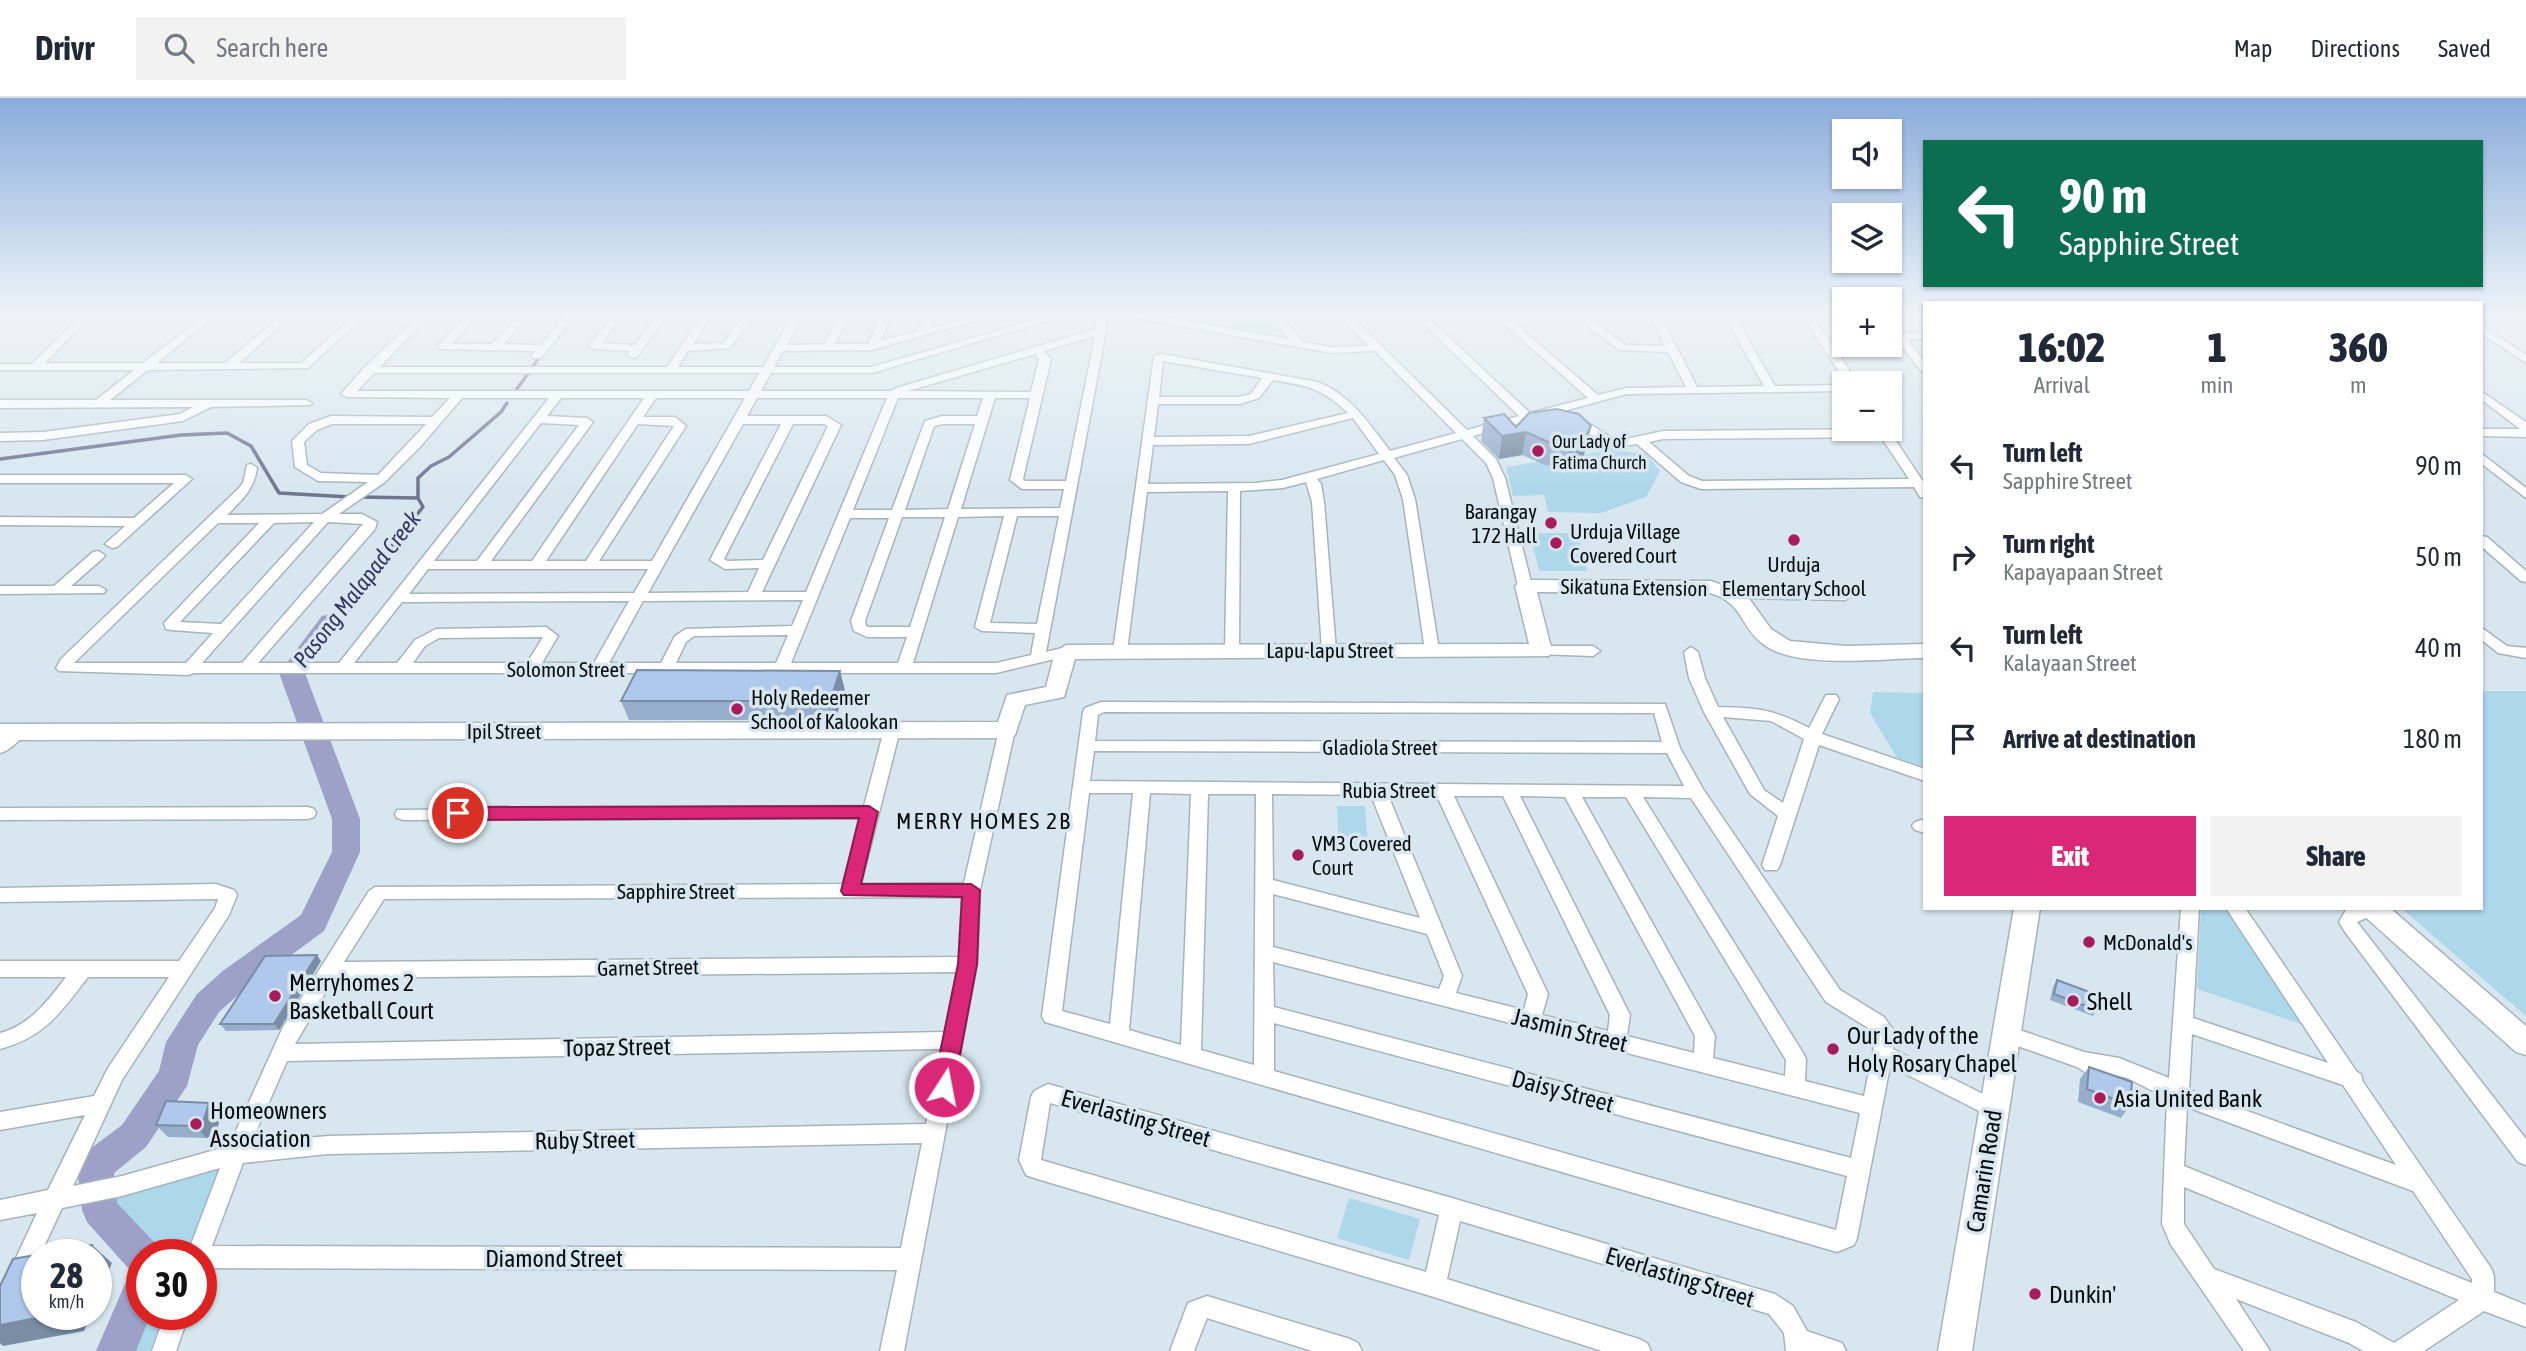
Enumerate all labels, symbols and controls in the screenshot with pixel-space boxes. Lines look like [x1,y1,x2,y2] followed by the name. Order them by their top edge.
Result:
[136,17,626,80] search box
[35,29,94,67] text: Drivr
[160,29,198,67] icon: search
[216,33,328,63] text: Search here
[2234,35,2272,62] text: Map
[2310,35,2400,62] text: Directions
[2438,35,2491,62] text: Saved
[1832,119,1902,441] map controls
[1832,119,1902,189] button: sound
[2059,167,2147,223] text: 90 m
[1944,168,2035,259] icon: left
[1832,203,1902,273] button: layers
[2059,225,2239,262] text: Sapphire Street
[1832,287,1902,357] button: +
[2018,323,2105,371] text: 16:02
[2207,323,2227,371] text: 1
[2329,323,2388,371] text: 360
[1832,371,1902,441] button: −
[2034,372,2090,398] text: Arrival
[2201,372,2234,398] text: min
[2350,372,2367,398] text: m
[1552,431,1647,473] place label: Our Lady of Fatima Church
[2003,438,2083,468] text: Turn left
[1530,443,1546,459] marker: Our Lady of Fatima Church
[1944,447,1982,485] icon: left
[2415,451,2462,481] text: 90 m
[2003,468,2132,494] text: Sapphire Street
[1465,499,1537,547] place label: Barangay 172 Hall
[288,505,427,672] water label: Pasong Malapad Creek
[1543,515,1559,531] marker: Barangay 172 Hall
[1570,519,1680,567] place label: Urduja Village Covered Court
[2003,529,2094,559] text: Turn right
[1786,532,1802,548] marker: Urduja Elementary School
[1548,535,1564,551] marker: Urduja Village Covered Court
[1944,538,1982,576] icon: right
[2415,542,2462,572] text: 50 m
[1722,552,1867,600] place label: Urduja Elementary School
[2003,559,2163,585] text: Kapayapaan Street
[1560,574,1708,600] street label: Sikatuna Extension
[2003,620,2083,650] text: Turn left
[1944,629,1982,667] icon: left
[2415,633,2462,663] text: 40 m
[1266,638,1394,662] street label: Lapu-lapu Street
[2003,650,2137,676] text: Kalayaan Street
[507,657,625,681] street label: Solomon Street
[751,685,898,733] place label: Holy Redeemer School of Kalookan
[729,701,745,717] marker: Holy Redeemer School of Kalookan
[467,719,541,743] street label: Ipil Street
[1944,720,1982,758] icon: arrive
[2003,724,2196,754] text: Arrive at destination
[2403,724,2462,754] text: 180 m
[1322,735,1438,759] street label: Gladiola Street
[1342,778,1436,802] street label: Rubia Street
[428,783,488,843] pin
[439,794,477,832] icon: arrive
[896,808,1072,834] district label: MERRY HOMES 2B
[1944,816,2196,896] button: Exit
[2210,816,2462,896] button: Share
[1312,831,1412,879] place label: VM3 Covered Court
[1290,847,1306,863] marker: VM3 Covered Court
[617,879,735,903] street label: Sapphire Street
[2103,930,2193,954] place label: McDonald's
[2081,934,2097,950] marker: McDonald's
[597,954,699,980] street label: Garnet Street
[289,969,434,1024] place label: Merryhomes 2 Basketball Court
[267,988,283,1004] marker: Merryhomes 2 Basketball Court
[2087,988,2133,1015] place label: Shell
[2065,993,2081,1009] marker: Shell
[1510,1003,1630,1057] street label: Jasmin Street
[1847,1022,2018,1077] place label: Our Lady of the Holy Rosary Chapel
[563,1033,671,1061] street label: Topaz Street
[1825,1041,1841,1057] marker: Our Lady of the Holy Rosary Chapel
[907,1050,981,1124] position arrow
[1509,1064,1617,1118] street label: Daisy Street
[1058,1084,1214,1152] street label: Everlasting Street
[2114,1085,2263,1112] place label: Asia United Bank
[2092,1090,2108,1106] marker: Asia United Bank
[210,1097,327,1152] place label: Homeowners Association
[1961,1108,2007,1234] street label: Camarin Road
[188,1116,204,1132] marker: Homeowners Association
[534,1126,636,1154] street label: Ruby Street
[126,1239,217,1330] speed limit sign: 30
[1602,1242,1758,1312] street label: Everlasting Street
[485,1245,623,1272] street label: Diamond Street
[50,1255,83,1295] text: 28
[2049,1281,2116,1308] place label: Dunkin'
[2027,1286,2043,1302] marker: Dunkin'
[49,1291,84,1312] text: km/h

